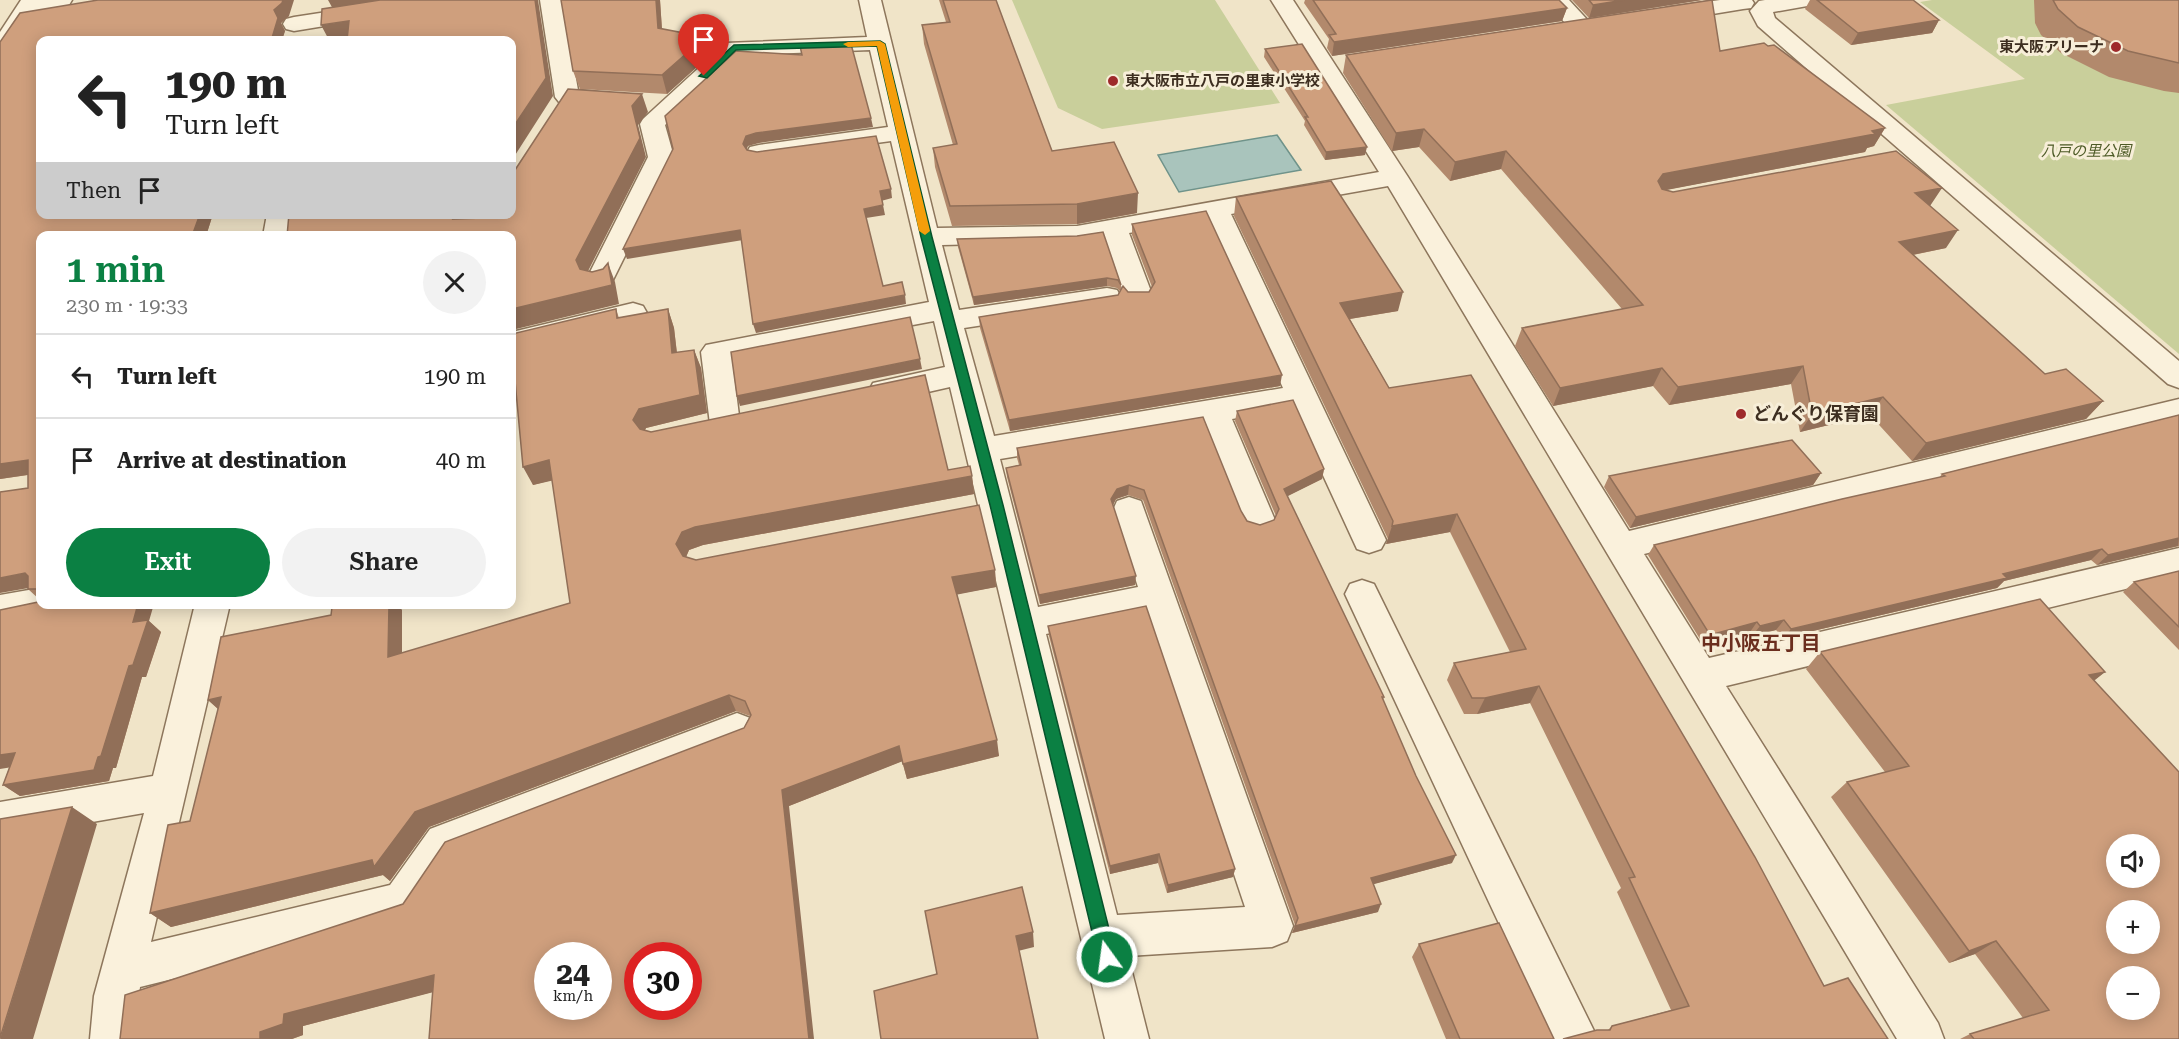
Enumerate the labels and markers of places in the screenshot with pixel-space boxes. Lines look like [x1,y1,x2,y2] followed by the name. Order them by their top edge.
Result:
[678,14,729,76] pin
[1999,38,2104,56] place label: 東大阪アリーナ
[2109,40,2123,54] marker: 東大阪アリーナ
[1125,72,1320,90] place label: 東大阪市立八戸の里東小学校
[1106,74,1120,88] marker: 東大阪市立八戸の里東小学校
[1753,403,1879,424] place label: どんぐり保育園
[1734,407,1748,421] marker: どんぐり保育園

